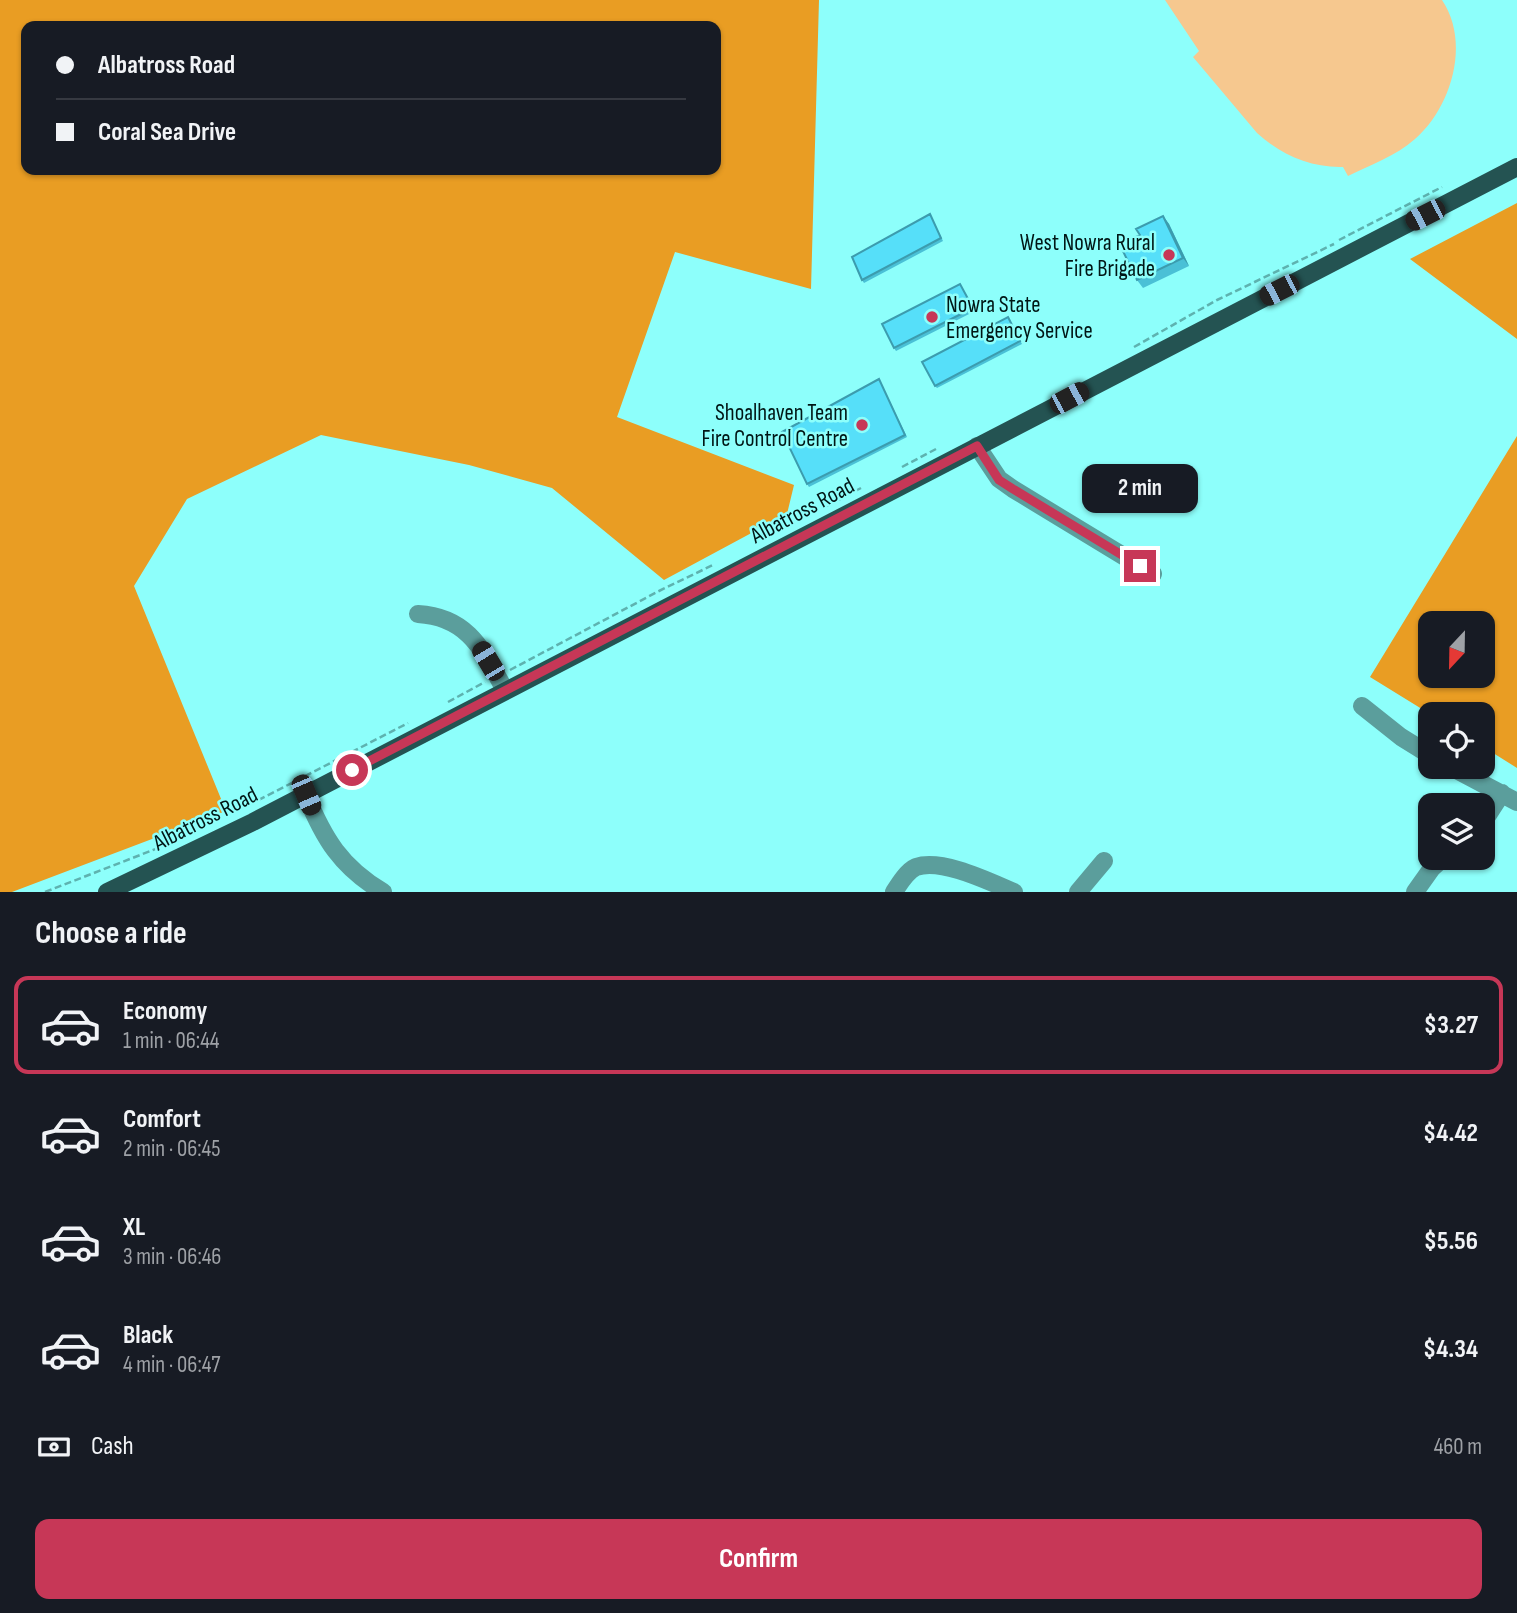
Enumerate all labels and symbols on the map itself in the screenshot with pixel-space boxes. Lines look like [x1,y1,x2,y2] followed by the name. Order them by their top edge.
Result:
[1402,196,1449,234] car
[1020,229,1155,283] place label: West Nowra Rural Fire Brigade
[1161,247,1177,263] marker: West Nowra Rural Fire Brigade
[1256,271,1303,309] car
[946,291,1093,345] place label: Nowra State Emergency Service
[924,309,940,325] marker: Nowra State Emergency Service
[1046,379,1093,417] car
[702,399,848,453] place label: Shoalhaven Team Fire Control Centre
[854,417,870,433] marker: Shoalhaven Team Fire Control Centre
[1082,464,1198,514] callout: 2 min
[745,472,859,550] street label: Albatross Road
[1124,550,1156,582] route end
[1418,611,1494,688] north arrow
[469,638,508,684] car
[336,754,368,786] route start
[289,772,324,818] car
[147,781,263,858] street label: Albatross Road

